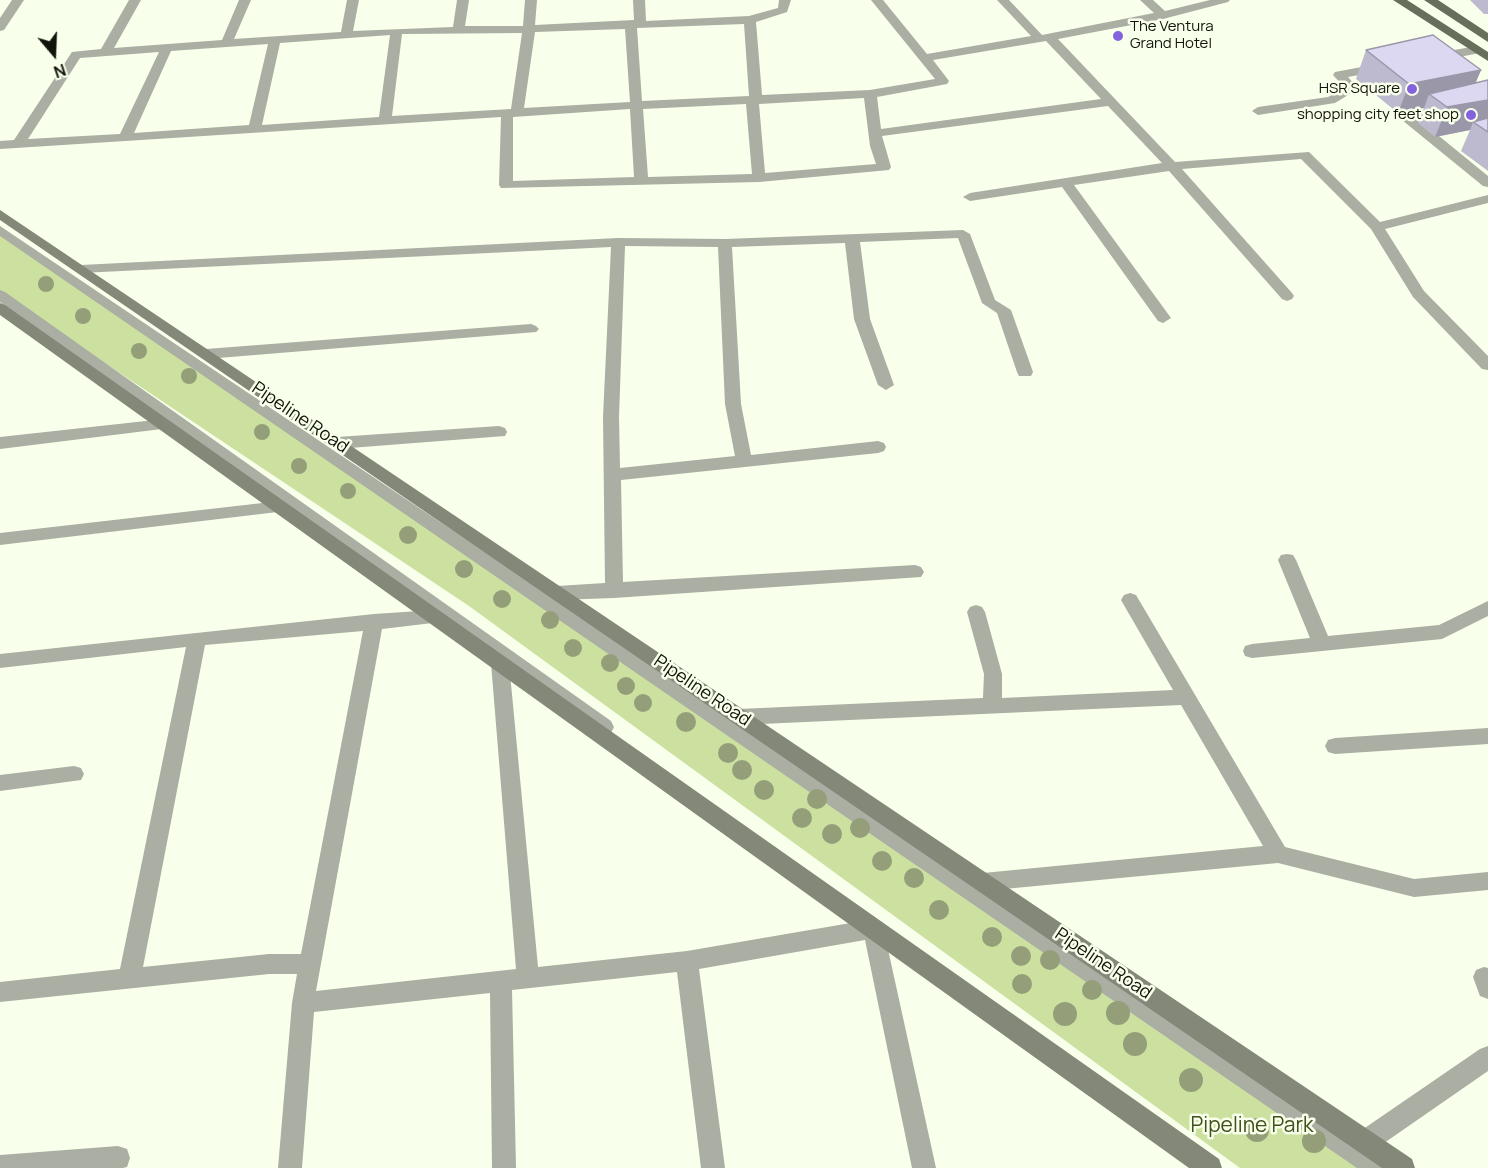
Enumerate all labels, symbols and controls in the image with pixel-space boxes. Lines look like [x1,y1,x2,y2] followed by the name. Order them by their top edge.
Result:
[1130,18,1214,53] place label: The Ventura Grand Hotel
[24,24,84,84] north arrow
[1111,29,1125,43] marker: The Ventura Grand Hotel
[51,59,69,83] text: N
[1319,80,1400,98] place label: HSR Square
[1405,82,1419,96] marker: HSR Square
[1297,106,1459,124] place label: shopping city feet shop
[1464,108,1478,122] marker: shopping city feet shop
[248,378,352,458] street label: Pipeline Road
[650,651,754,731] street label: Pipeline Road
[1051,924,1155,1004] street label: Pipeline Road
[1191,1113,1313,1139] park label: Pipeline Park

